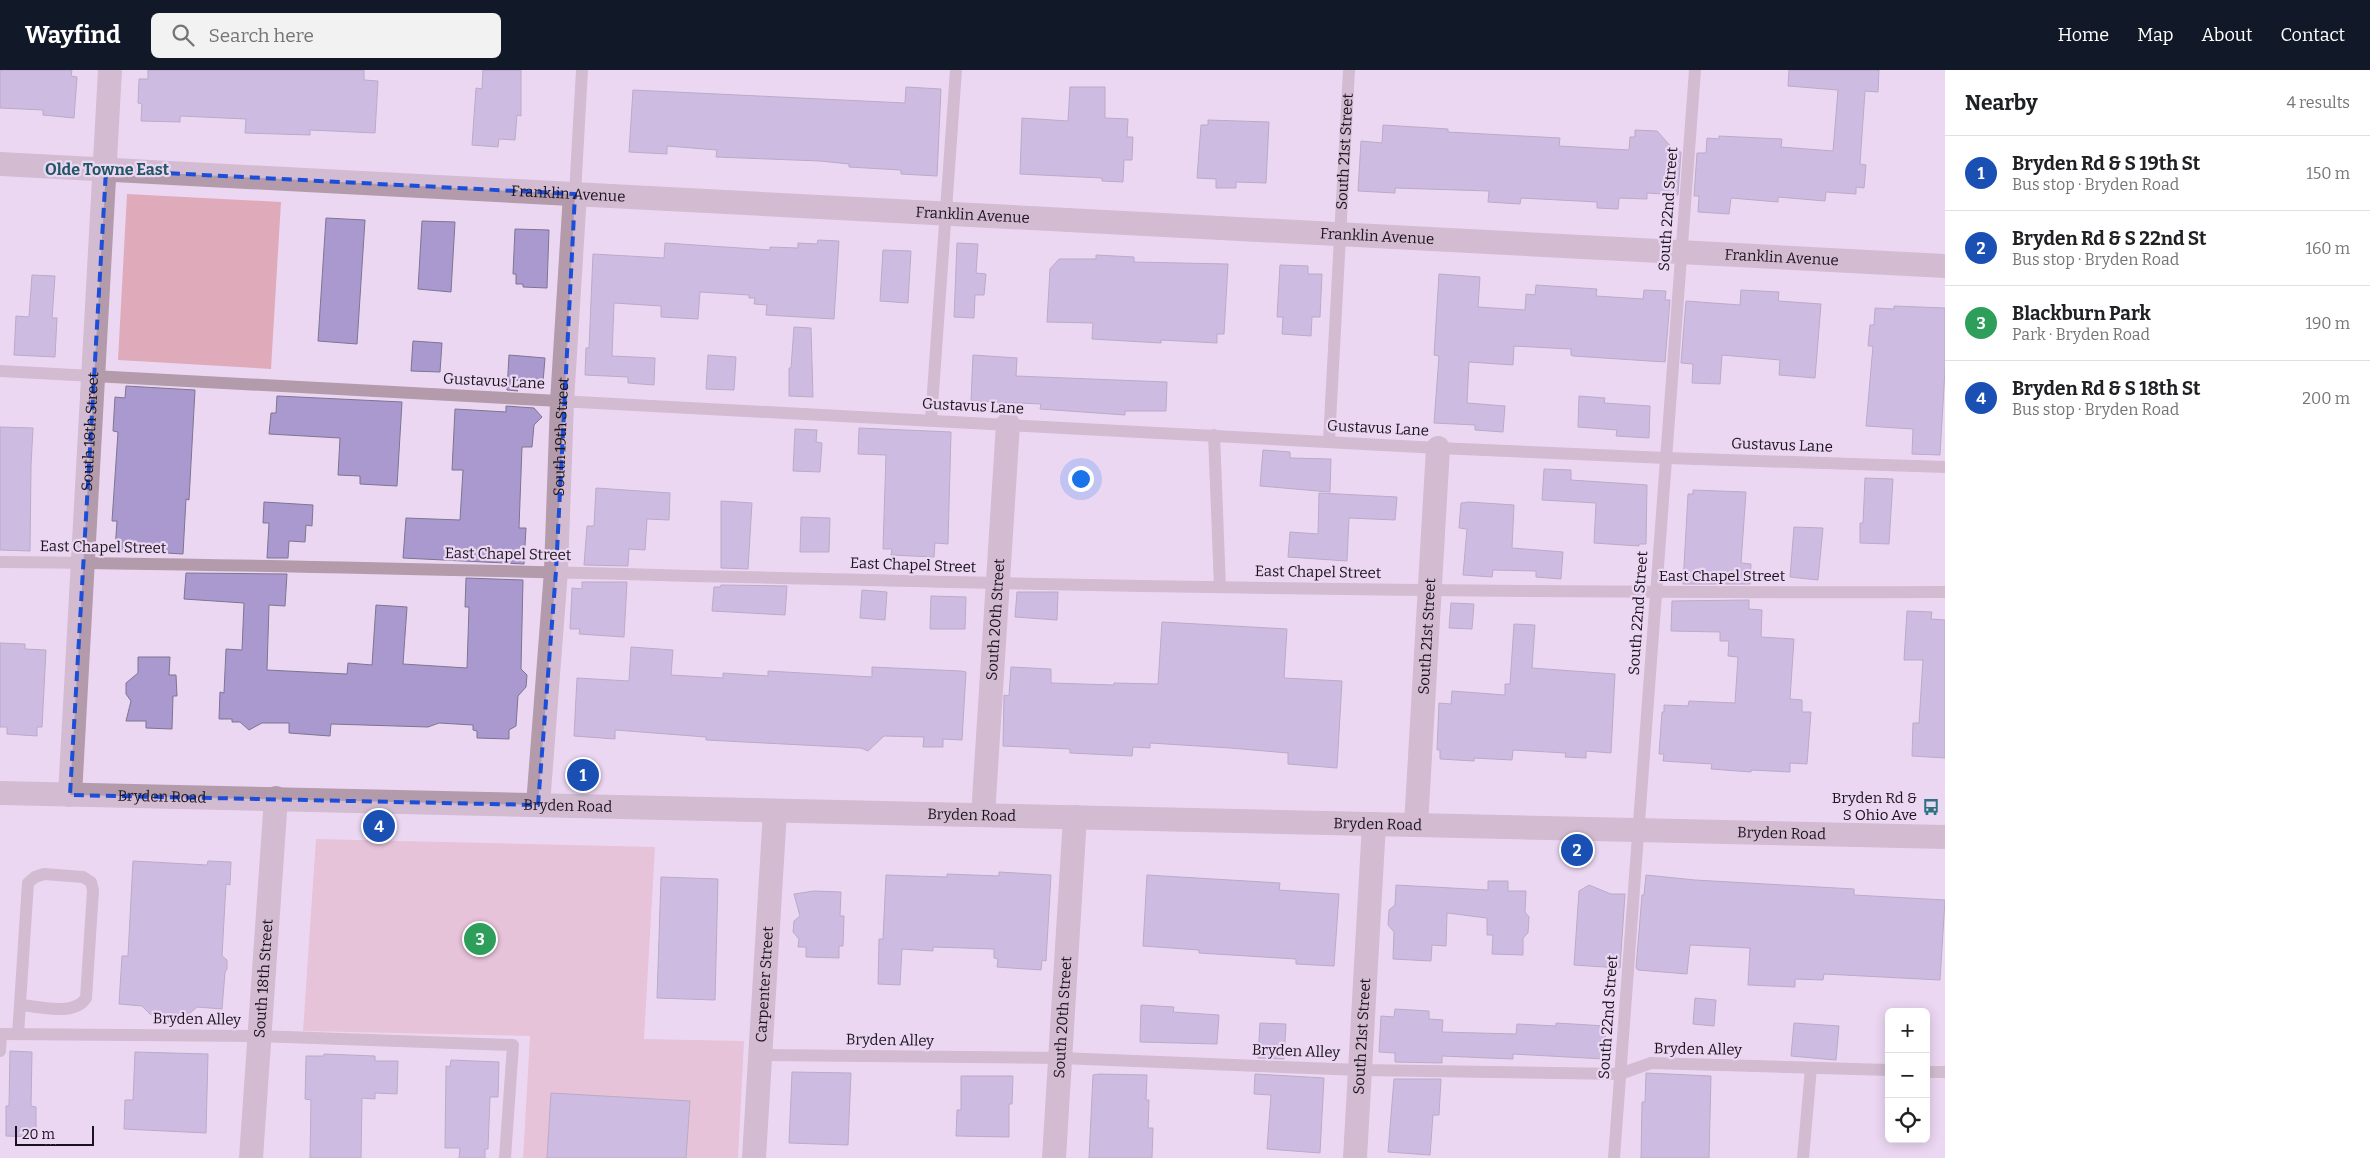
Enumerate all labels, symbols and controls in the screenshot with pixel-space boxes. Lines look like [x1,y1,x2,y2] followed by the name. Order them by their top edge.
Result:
[151,13,501,58] search box
[25,21,121,49] text: Wayfind
[169,21,197,49] icon: search
[209,24,314,47] text: Search here
[2058,24,2109,46] text: Home
[2137,24,2173,46] text: Map
[2201,24,2252,46] text: About
[2280,24,2345,46] text: Contact
[1965,90,2038,116] text: Nearby
[1332,92,1357,210] street label: South 21st Street
[2287,93,2350,112] text: 4 results
[1655,146,1681,272] street label: South 22nd Street
[2012,152,2200,175] text: Bryden Rd & S 19th St
[45,160,170,179] district label: Olde Towne East
[1978,164,1984,183] text: 1
[2306,164,2350,183] text: 150 m
[2012,175,2179,194] text: Bus stop · Bryden Road
[511,182,626,206] street label: Franklin Avenue
[915,203,1030,227] street label: Franklin Avenue
[1319,224,1435,248] street label: Franklin Avenue
[2012,227,2207,250] text: Bryden Rd & S 22nd St
[1976,239,1986,258] text: 2
[2305,239,2350,258] text: 160 m
[1724,245,1839,269] street label: Franklin Avenue
[2012,250,2179,269] text: Bus stop · Bryden Road
[2012,302,2151,325] text: Blackburn Park
[1976,314,1986,333] text: 3
[2305,314,2350,333] text: 190 m
[2012,325,2150,344] text: Park · Bryden Road
[443,369,545,393] street label: Gustavus Lane
[78,371,102,492] street label: South 18th Street
[550,376,573,497] street label: South 19th Street
[2012,377,2201,400] text: Bryden Rd & S 18th St
[1976,389,1986,408] text: 4
[2302,389,2350,408] text: 200 m
[922,394,1024,418] street label: Gustavus Lane
[2012,400,2179,419] text: Bus stop · Bryden Road
[1327,416,1429,440] street label: Gustavus Lane
[1731,434,1833,456] street label: Gustavus Lane
[1068,466,1094,492] your location
[40,537,167,557] street label: East Chapel Street
[445,544,572,564] street label: East Chapel Street
[1625,550,1651,676] street label: South 22nd Street
[850,554,977,576] street label: East Chapel Street
[983,557,1008,681] street label: South 20th Street
[1255,562,1382,582] street label: East Chapel Street
[1659,567,1786,585] street label: East Chapel Street
[1415,577,1439,695] street label: South 21st Street
[567,756,599,794] pin: 1
[117,787,207,807] street label: Bryden Road
[1832,789,1917,824] place label: Bryden Rd & S Ohio Ave
[523,796,613,816] street label: Bryden Road
[1921,797,1941,817] bus stop icon: Bryden Rd & S Ohio Ave
[927,805,1016,825] street label: Bryden Road
[363,807,395,845] pin: 4
[1333,814,1422,834] street label: Bryden Road
[1737,823,1826,843] street label: Bryden Road
[1561,831,1593,869] pin: 2
[250,918,277,1039] street label: South 18th Street
[464,920,496,958] pin: 3
[752,925,777,1043] street label: Carpenter Street
[1595,954,1621,1080] street label: South 22nd Street
[1050,955,1075,1079] street label: South 20th Street
[1350,977,1374,1095] street label: South 21st Street
[1885,1008,1930,1143] map controls
[1885,1008,1930,1053] button: +
[153,1009,241,1029] street label: Bryden Alley
[846,1030,934,1050] street label: Bryden Alley
[1654,1039,1742,1059] street label: Bryden Alley
[1252,1040,1340,1062] street label: Bryden Alley
[1885,1053,1930,1098] button: −
[1885,1098,1930,1143] button: locate
[15,1123,94,1146] scale bar
[22,1126,55,1143] text: 20 m

